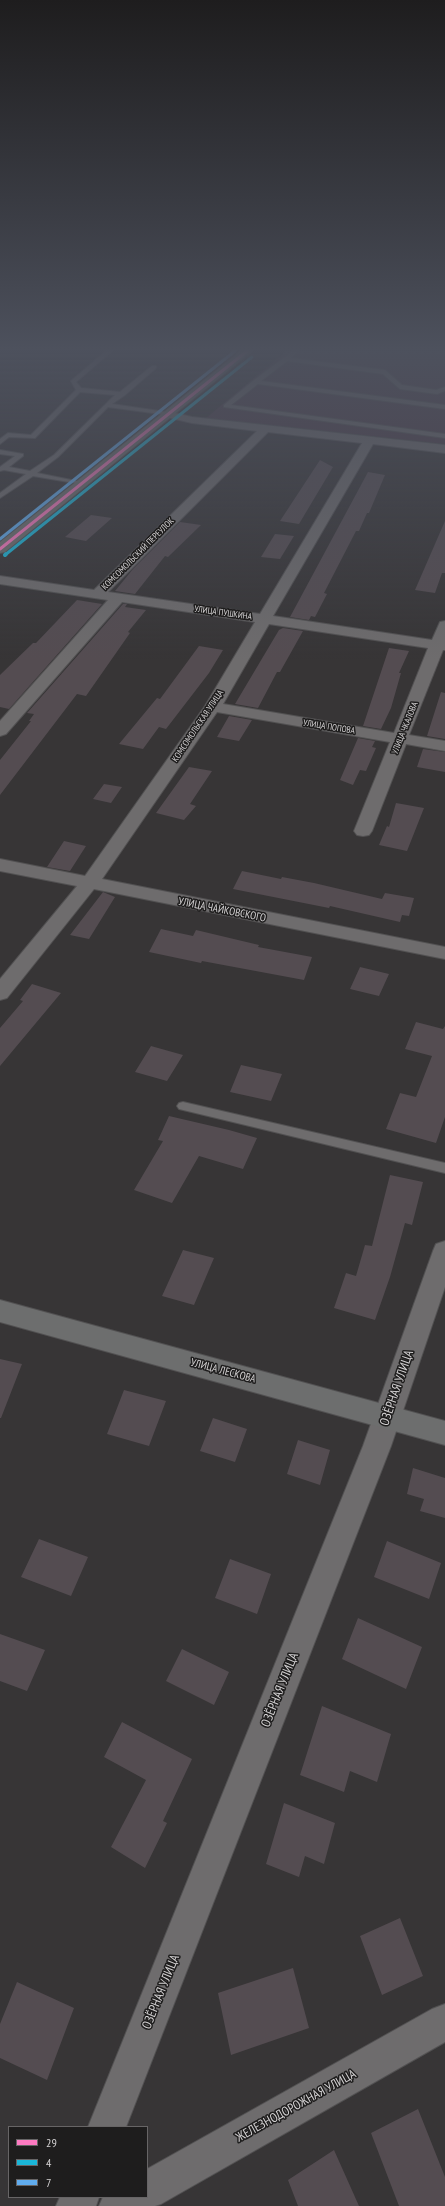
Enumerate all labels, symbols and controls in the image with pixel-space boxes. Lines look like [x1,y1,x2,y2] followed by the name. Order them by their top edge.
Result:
[100,516,176,592] street label: КОМСОМОЛЬСКИЙ ПЕРЕУЛОК
[194,604,252,622] street label: УЛИЦА ПУШКИНА
[170,688,226,764] street label: КОМСОМОЛЬСКАЯ УЛИЦА
[390,700,420,756] street label: УЛИЦА ЧКАЛОВА
[302,718,356,736] street label: УЛИЦА ПОПОВА
[177,895,267,925] street label: УЛИЦА ЧАЙКОВСКОГО
[377,1348,417,1428] street label: ОЗЁРНАЯ УЛИЦА
[189,1356,257,1386] street label: УЛИЦА ЛЕСКОВА
[258,1651,302,1729] street label: ОЗЁРНАЯ УЛИЦА
[139,1953,183,2031] street label: ОЗЁРНАЯ УЛИЦА
[233,2066,359,2146] street label: ЖЕЛЕЗНОДОРОЖНАЯ УЛИЦА
[8,2126,148,2198] legend
[46,2135,57,2150] text: 29
[46,2155,51,2170] text: 4
[46,2175,51,2190] text: 7

